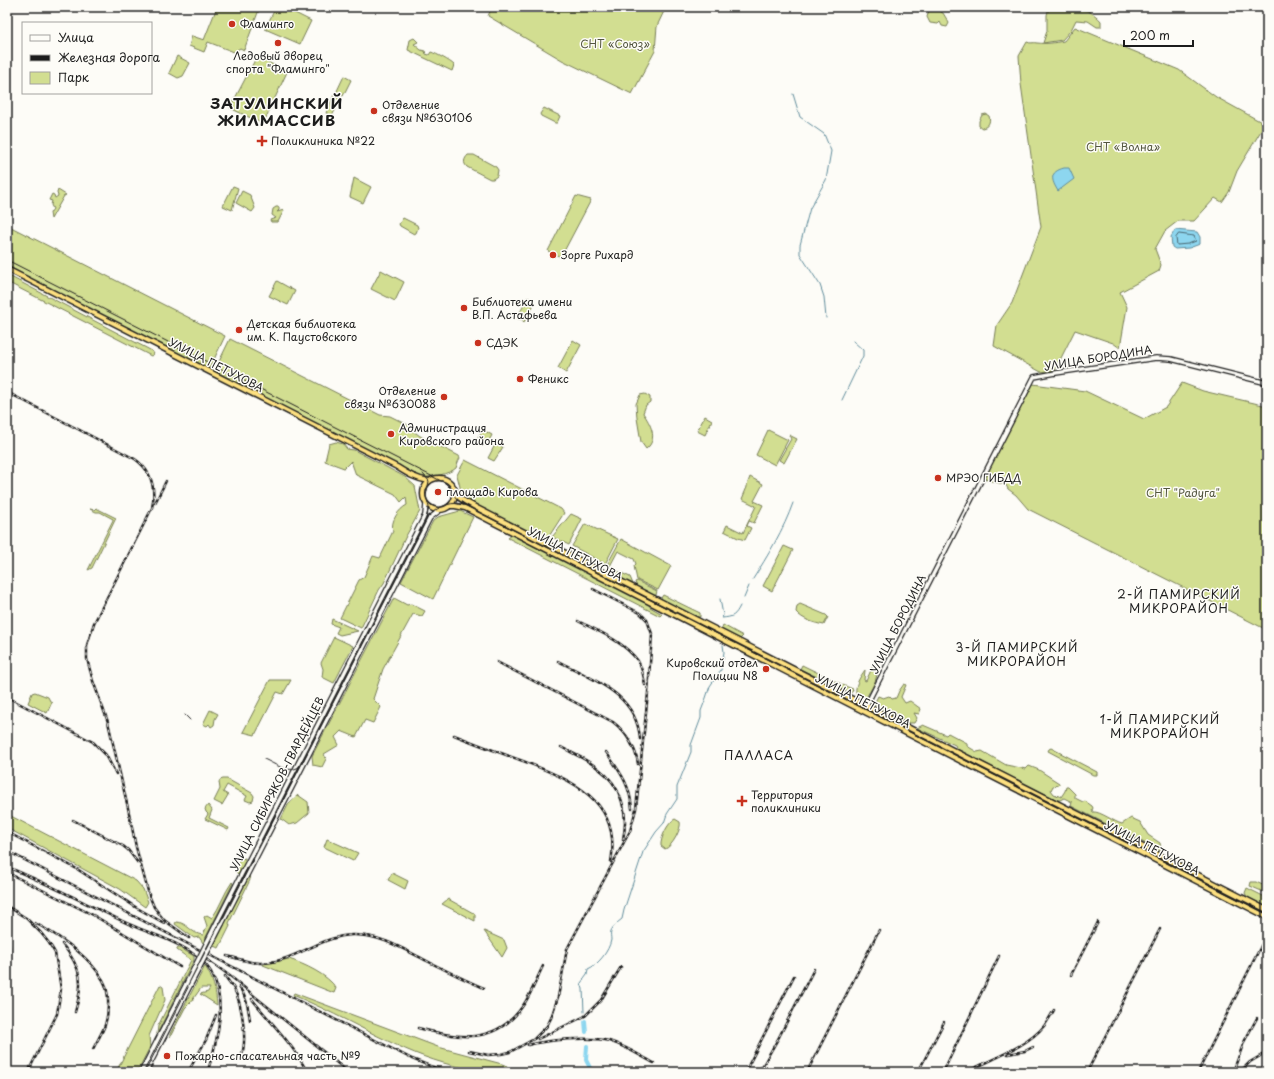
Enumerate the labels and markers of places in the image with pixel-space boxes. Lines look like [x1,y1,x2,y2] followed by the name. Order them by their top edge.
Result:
[240,15,294,32] place label: Фламинго
[227,19,237,29] marker: Фламинго
[273,38,283,48] marker: Ледовый дворец спорта "Фламинго"
[226,47,330,77] place label: Ледовый дворец спорта "Фламинго"
[382,96,473,126] place label: Отделение связи №630106
[369,106,379,116] marker: Отделение связи №630106
[271,132,375,149] place label: Поликлиника №22
[256,135,268,147] marker: Поликлиника №22
[561,246,633,263] place label: Зорге Рихард
[548,250,558,260] marker: Зорге Рихард
[472,293,572,323] place label: Библиотека имени В.П. Астафьева
[459,303,469,313] marker: Библиотека имени В.П. Астафьева
[246,315,357,345] place label: Детская библиотека им. К. Паустовского
[234,325,244,335] marker: Детская библиотека им. К. Паустовского
[486,334,519,351] place label: СДЭК
[473,338,483,348] marker: СДЭК
[528,370,569,387] place label: Феникс
[515,374,525,384] marker: Феникс
[345,382,436,412] place label: Отделение связи №630088
[439,392,449,402] marker: Отделение связи №630088
[399,419,504,449] place label: Администрация Кировского района
[386,429,396,439] marker: Администрация Кировского района
[946,469,1022,486] place label: МРЭО ГИБДД
[933,473,943,483] marker: МРЭО ГИБДД
[446,483,538,500] place label: площадь Кирова
[433,487,443,497] marker: площадь Кирова
[666,654,758,684] place label: Кировский отдел Полиции N8
[761,664,771,674] marker: Кировский отдел Полиции N8
[751,786,821,816] place label: Территория поликлиники
[736,795,748,807] marker: Территория поликлиники
[175,1047,360,1064] place label: Пожарно-спасательная часть №9
[162,1051,172,1061] marker: Пожарно-спасательная часть №9

